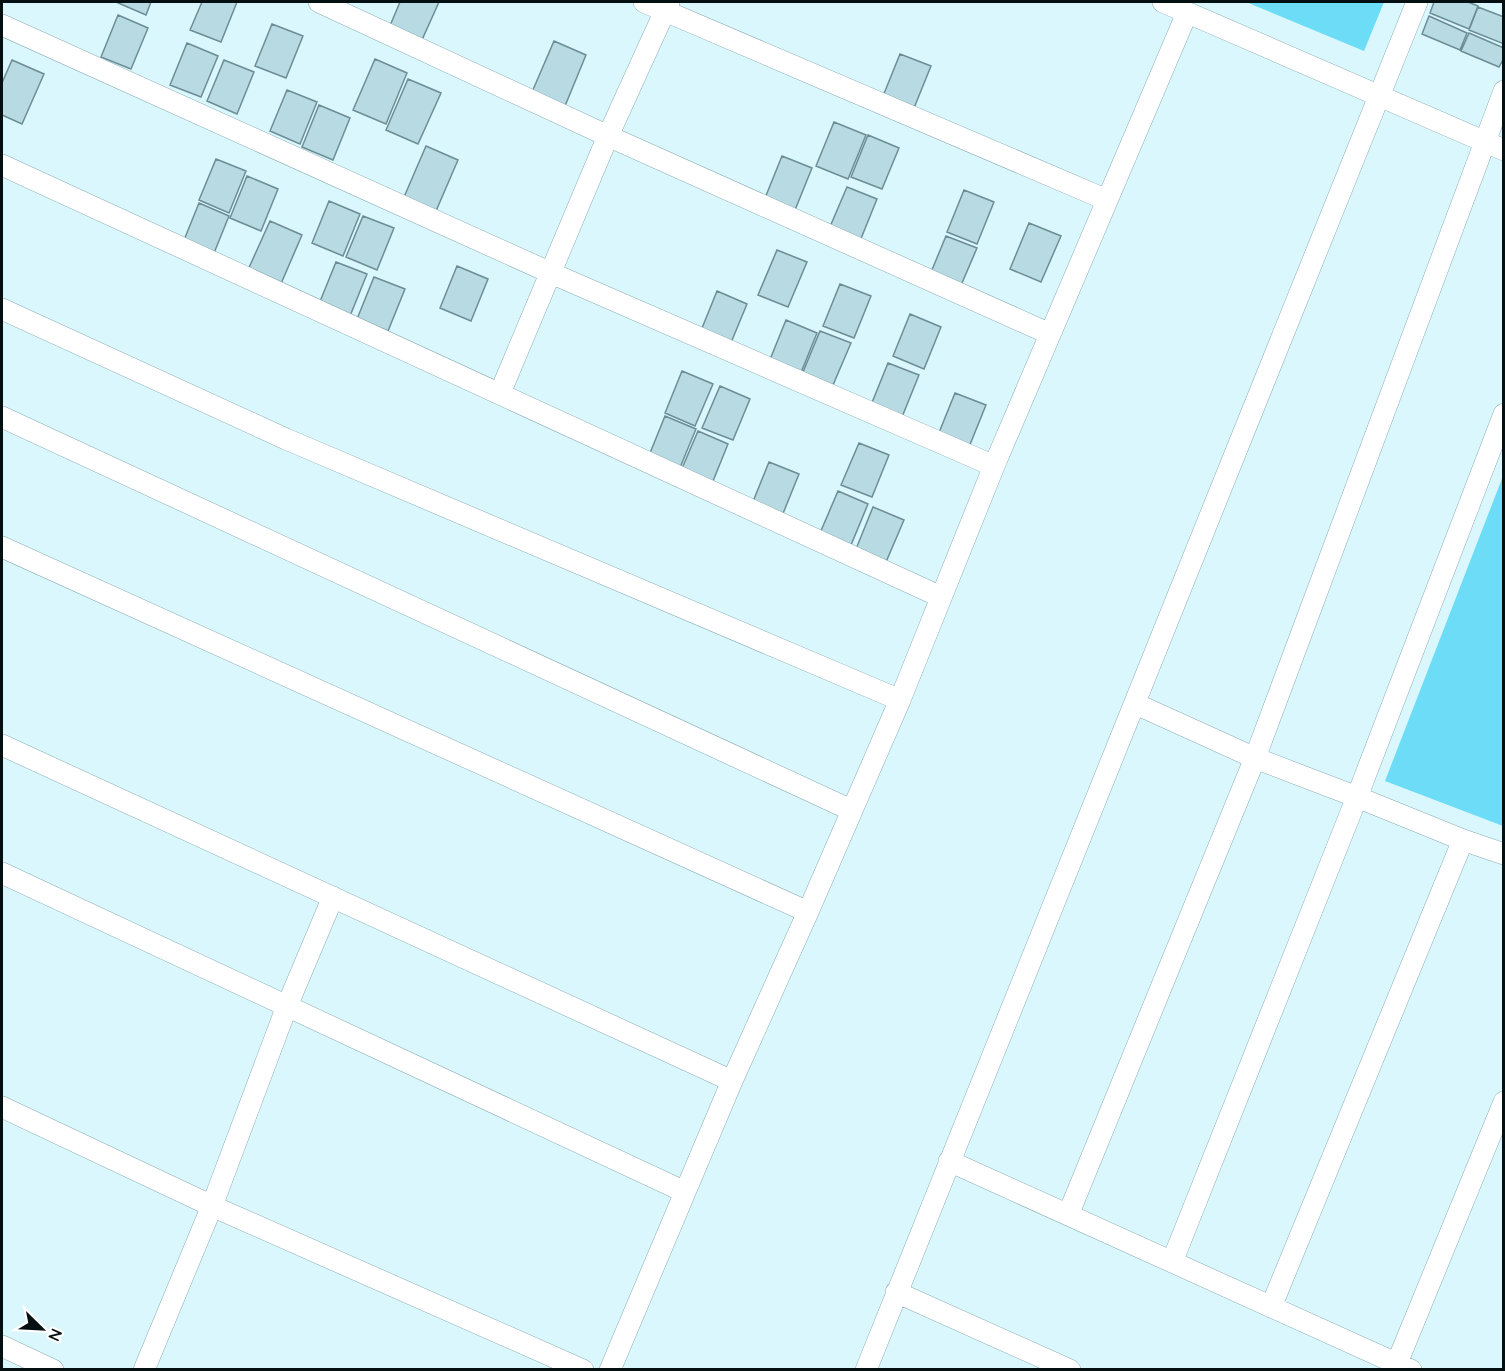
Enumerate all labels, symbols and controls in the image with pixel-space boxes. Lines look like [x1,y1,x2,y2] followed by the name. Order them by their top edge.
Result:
[12,1299,72,1359] north arrow
[44,1326,67,1345] text: N

